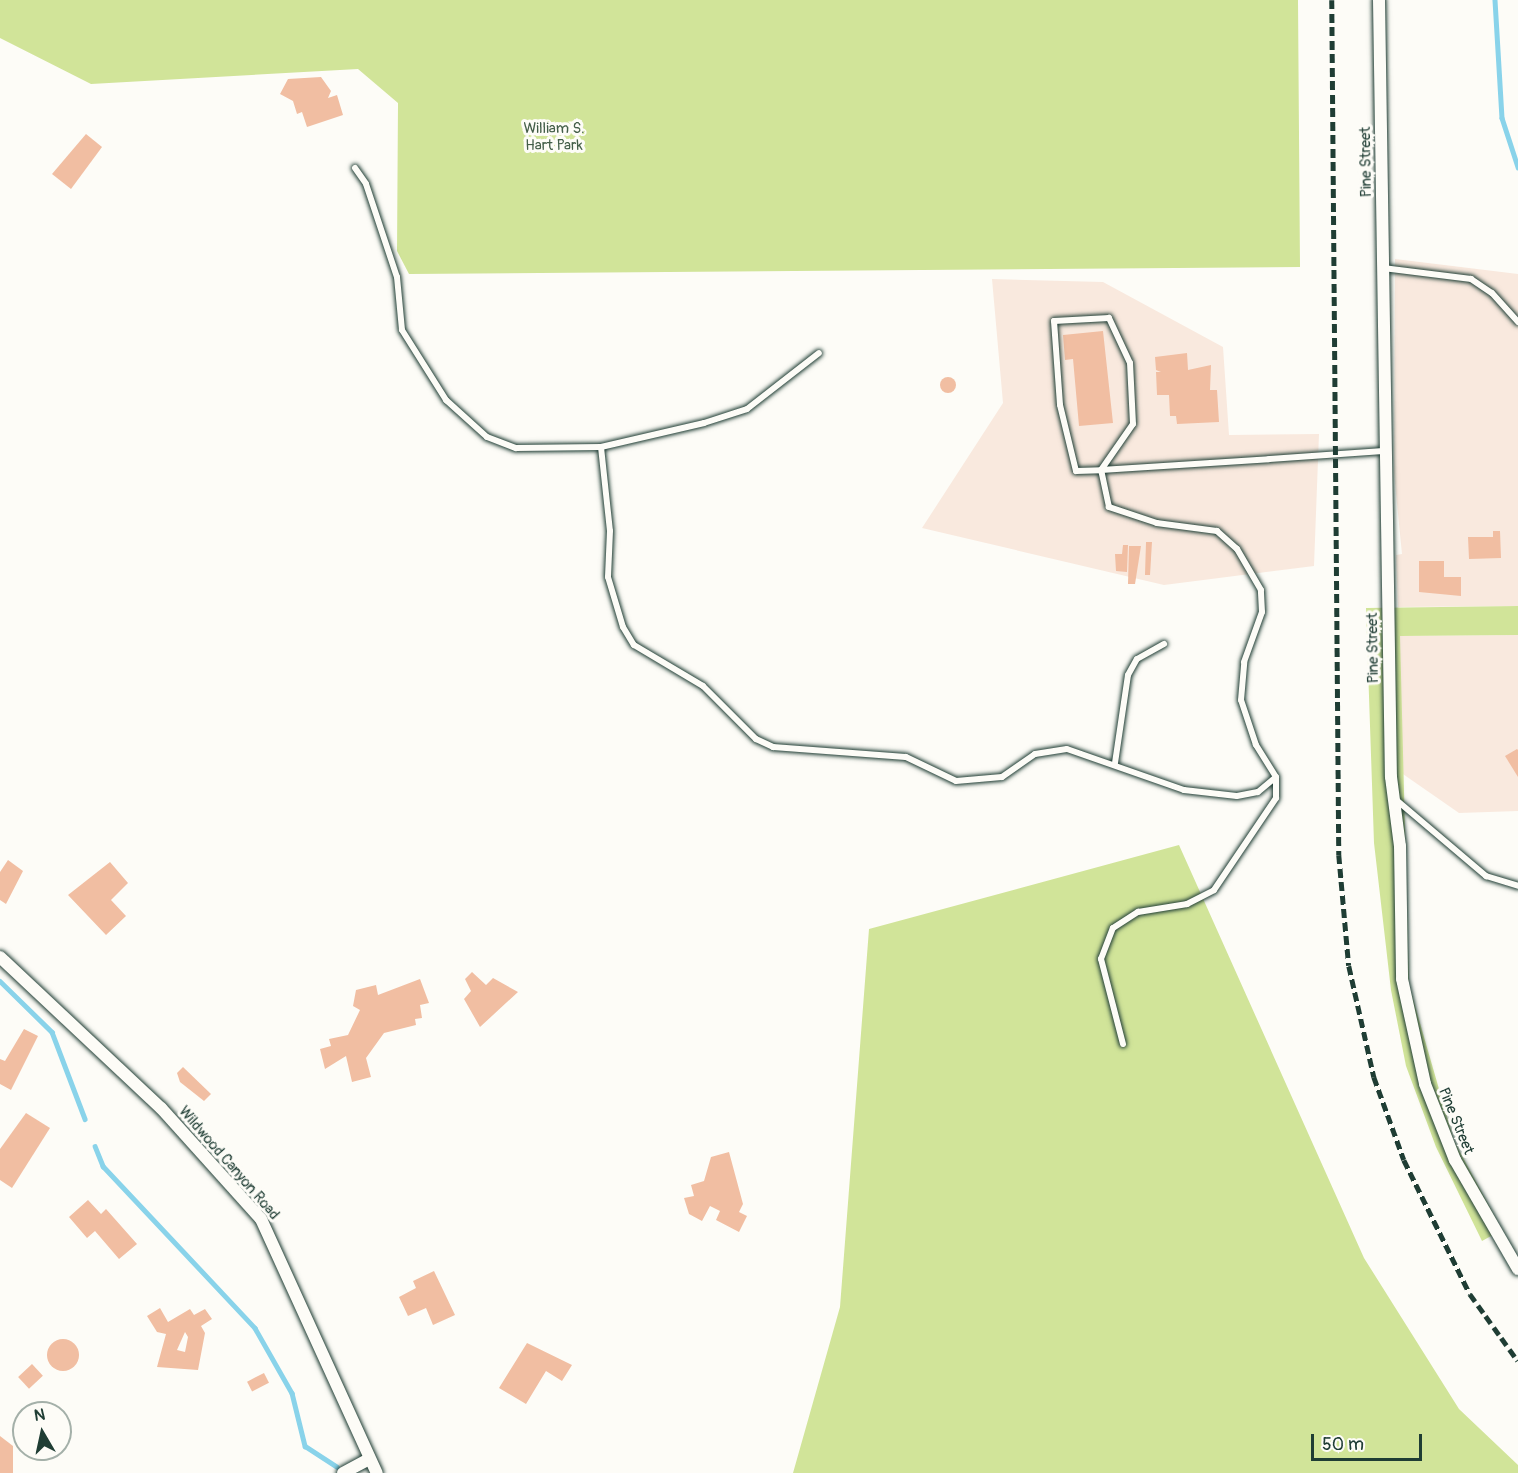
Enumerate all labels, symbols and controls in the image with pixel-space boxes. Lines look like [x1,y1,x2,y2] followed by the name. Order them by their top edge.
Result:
[524,119,584,154] park label: William S. Hart Park
[1356,127,1376,197] street label: Pine Street
[1363,613,1383,683] street label: Pine Street
[1434,1085,1478,1157] street label: Pine Street
[175,1103,283,1223] street label: Wildwood Canyon Road
[12,1401,72,1461] north arrow
[33,1404,46,1426] text: N
[1314,1422,1425,1460] scale bar
[1322,1433,1364,1456] text: 50 m

